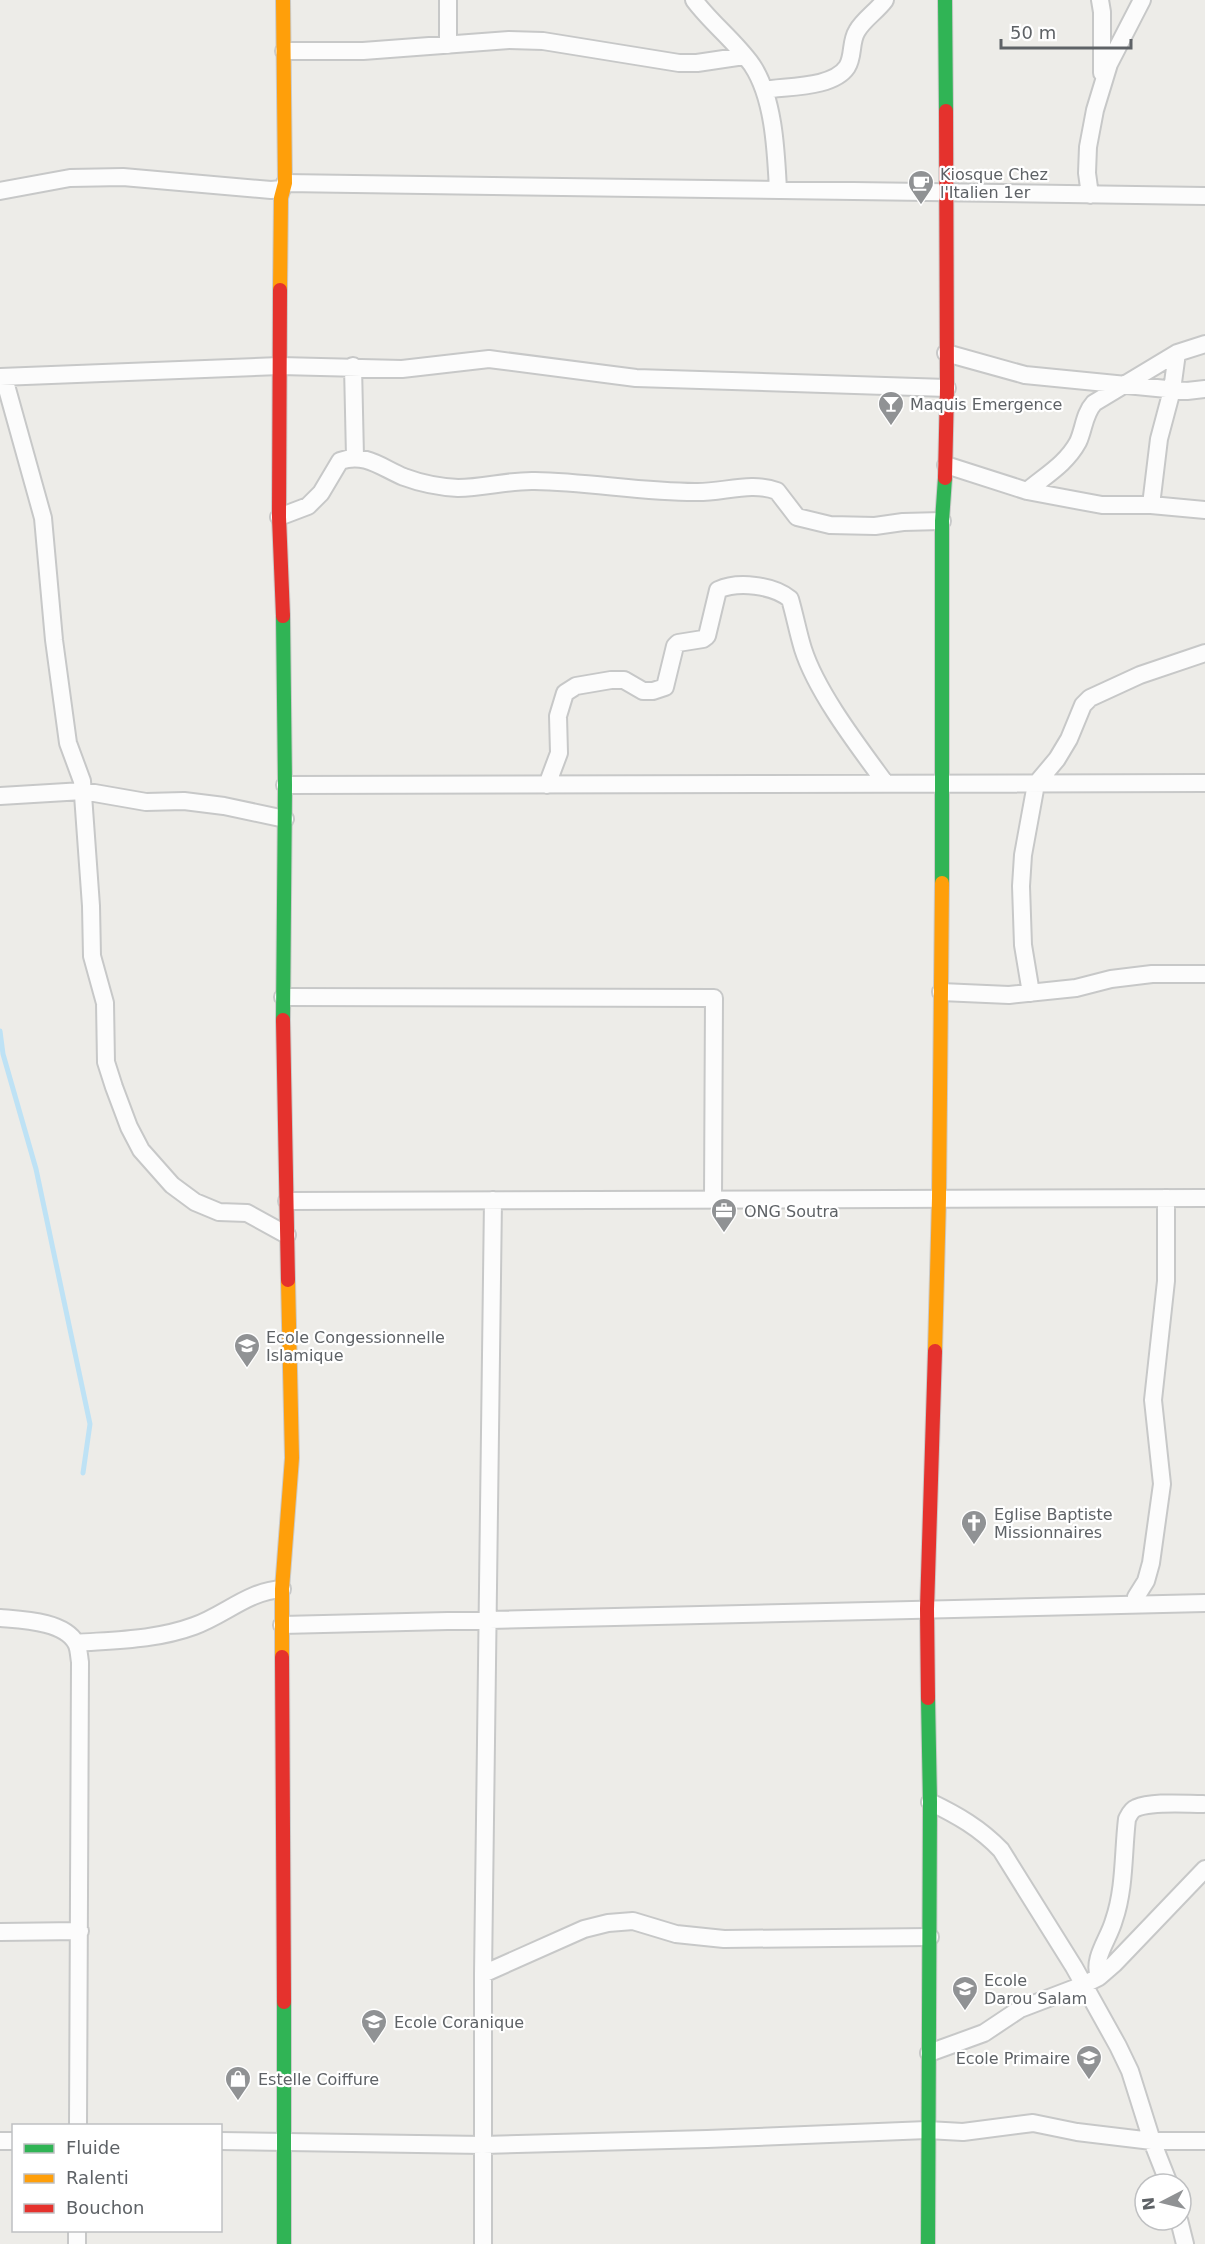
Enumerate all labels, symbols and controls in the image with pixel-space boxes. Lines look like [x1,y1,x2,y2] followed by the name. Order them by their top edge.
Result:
[1001,12,1132,50] scale bar
[1010,22,1056,43] text: 50 m
[940,165,1048,202] place label: Kiosque Chez l'Italien 1er
[906,168,936,206] cafe icon: Kiosque Chez l'Italien 1er
[876,389,906,427] bar icon: Maquis Emergence
[910,395,1062,414] place label: Maquis Emergence
[709,1196,739,1234] office icon: ONG Soutra
[744,1202,839,1221] place label: ONG Soutra
[266,1328,445,1365] place label: Ecole Congessionnelle Islamique
[232,1331,262,1369] school or university icon: Ecole Congessionnelle Islamique
[994,1505,1113,1542] place label: Eglise Baptiste Missionnaires
[959,1508,989,1546] church icon: Eglise Baptiste Missionnaires
[984,1971,1087,2008] place label: Ecole Darou Salam
[950,1974,980,2012] school or university icon: Ecole Darou Salam
[359,2007,389,2045] school or university icon: Ecole Coranique
[394,2013,524,2032] place label: Ecole Coranique
[1074,2043,1104,2081] school or university icon: Ecole Primaire
[956,2049,1070,2068] place label: Ecole Primaire
[223,2064,253,2102] shop icon: Estelle Coiffure
[258,2070,379,2089] place label: Estelle Coiffure
[12,2124,222,2232] legend
[66,2137,120,2158] text: Fluide
[66,2167,129,2188] text: Ralenti
[1133,2172,1193,2232] north arrow
[1138,2196,1159,2212] text: N
[66,2197,145,2218] text: Bouchon

